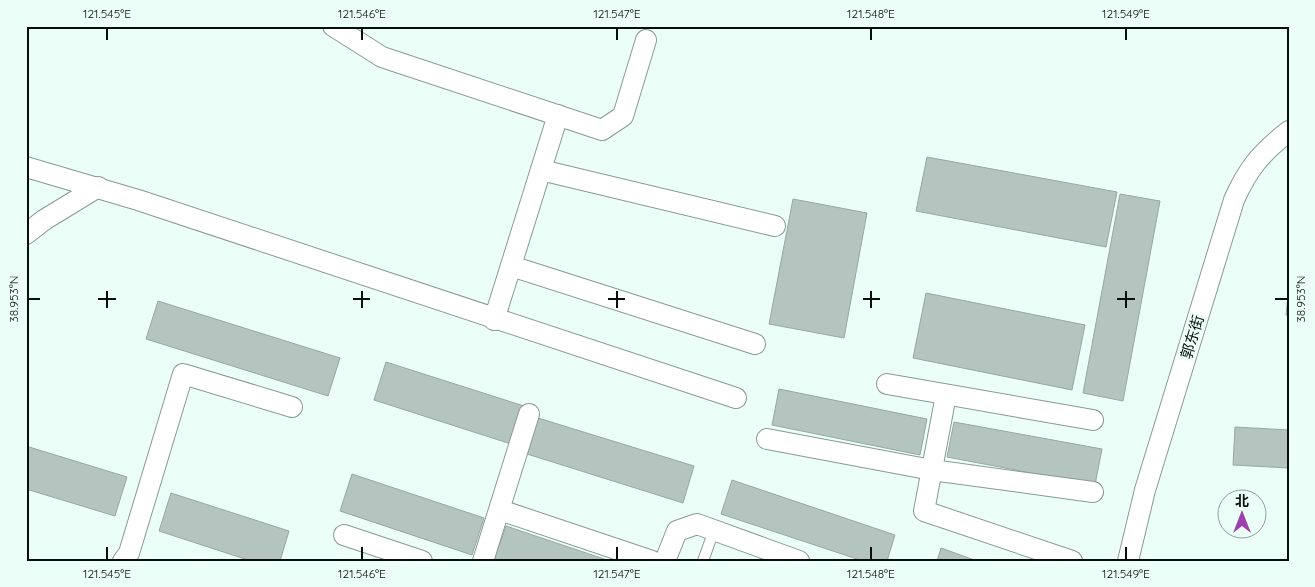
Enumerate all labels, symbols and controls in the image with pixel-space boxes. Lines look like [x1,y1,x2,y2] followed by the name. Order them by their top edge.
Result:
[83,6,131,21] text: 121.545°E
[338,6,386,21] text: 121.546°E
[593,6,641,21] text: 121.547°E
[847,6,895,21] text: 121.548°E
[1102,6,1150,21] text: 121.549°E
[6,275,21,323] text: 38.953°N
[1293,275,1308,323] text: 38.953°N
[1176,313,1208,361] street label: 郭东街
[1218,490,1268,540] north arrow
[1235,492,1249,510] text: 北
[83,566,131,581] text: 121.545°E
[338,566,386,581] text: 121.546°E
[593,566,641,581] text: 121.547°E
[847,566,895,581] text: 121.548°E
[1102,566,1150,581] text: 121.549°E

